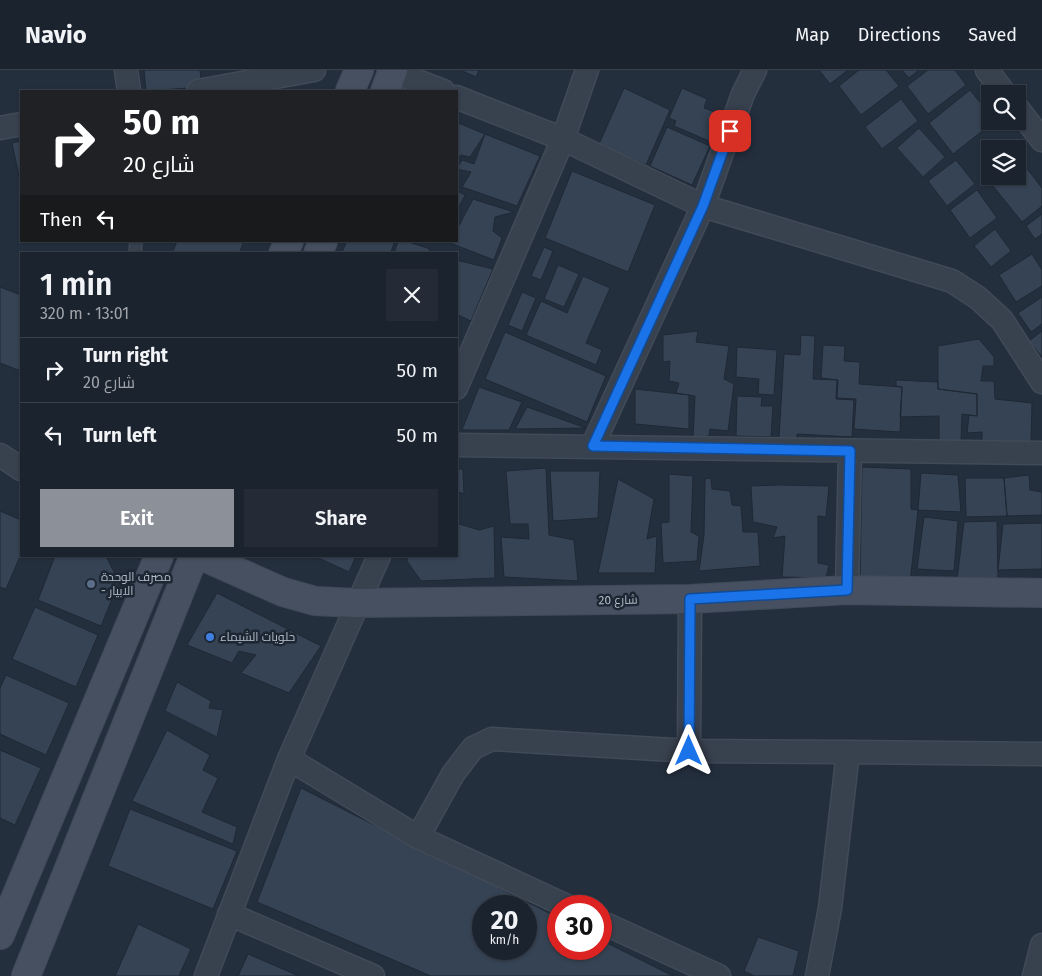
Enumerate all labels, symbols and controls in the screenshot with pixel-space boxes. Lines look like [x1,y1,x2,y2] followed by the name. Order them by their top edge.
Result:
[25,21,87,49] text: Navio
[795,24,830,46] text: Map
[858,24,940,46] text: Directions
[968,24,1017,46] text: Saved
[981,85,1026,185] map controls
[981,85,1026,130] button: search
[123,101,200,143] text: 50 m
[40,110,105,175] icon: right
[709,110,751,152] pin
[716,117,744,145] icon: arrive
[981,140,1026,185] button: layers
[123,151,195,178] text: شارع 20
[92,205,120,233] icon: left
[40,208,82,231] text: Then
[40,267,112,303] text: 1 min
[386,269,438,321] button: close
[40,304,129,323] text: 320 m · 13:01
[83,344,168,367] text: Turn right
[40,356,68,384] icon: right
[397,359,438,382] text: 50 m
[83,373,135,392] text: شارع 20
[40,421,68,449] icon: left
[83,424,157,447] text: Turn left
[397,424,438,447] text: 50 m
[40,489,234,547] button: Exit
[244,489,438,547] button: Share
[101,570,171,598] place label: مصرف الوحدة - الابيار
[85,578,97,590] marker: مصرف الوحدة - الابيار
[598,593,638,608] street label: شارع 20
[220,630,295,644] place label: حلويات الشيماء
[204,631,216,643] marker: حلويات الشيماء
[662,724,714,776] position arrow
[547,895,612,960] speed limit sign: 30
[491,906,518,936] text: 20
[490,933,519,947] text: km/h

